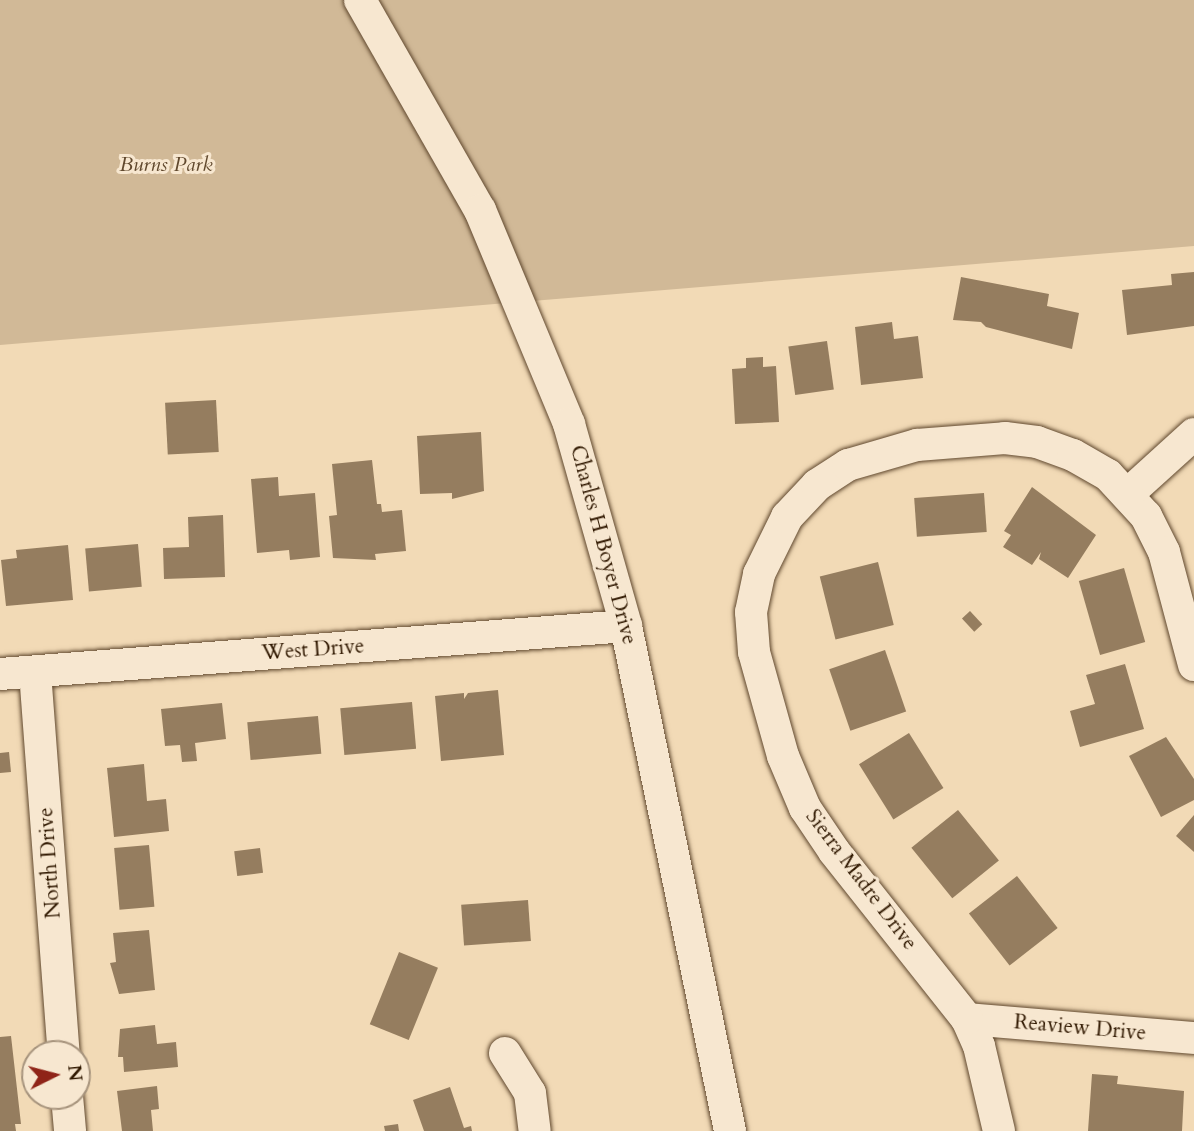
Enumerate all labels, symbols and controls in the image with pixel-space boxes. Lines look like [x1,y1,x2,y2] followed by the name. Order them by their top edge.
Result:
[119,152,213,178] park label: Burns Park
[564,443,642,647] street label: Charles H Boyer Drive
[261,634,365,666] street label: West Drive
[800,805,922,955] street label: Sierra Madre Drive
[34,807,66,919] street label: North Drive
[1013,1010,1147,1046] street label: Reaview Drive
[21,1040,91,1110] north arrow
[61,1063,89,1083] text: N

